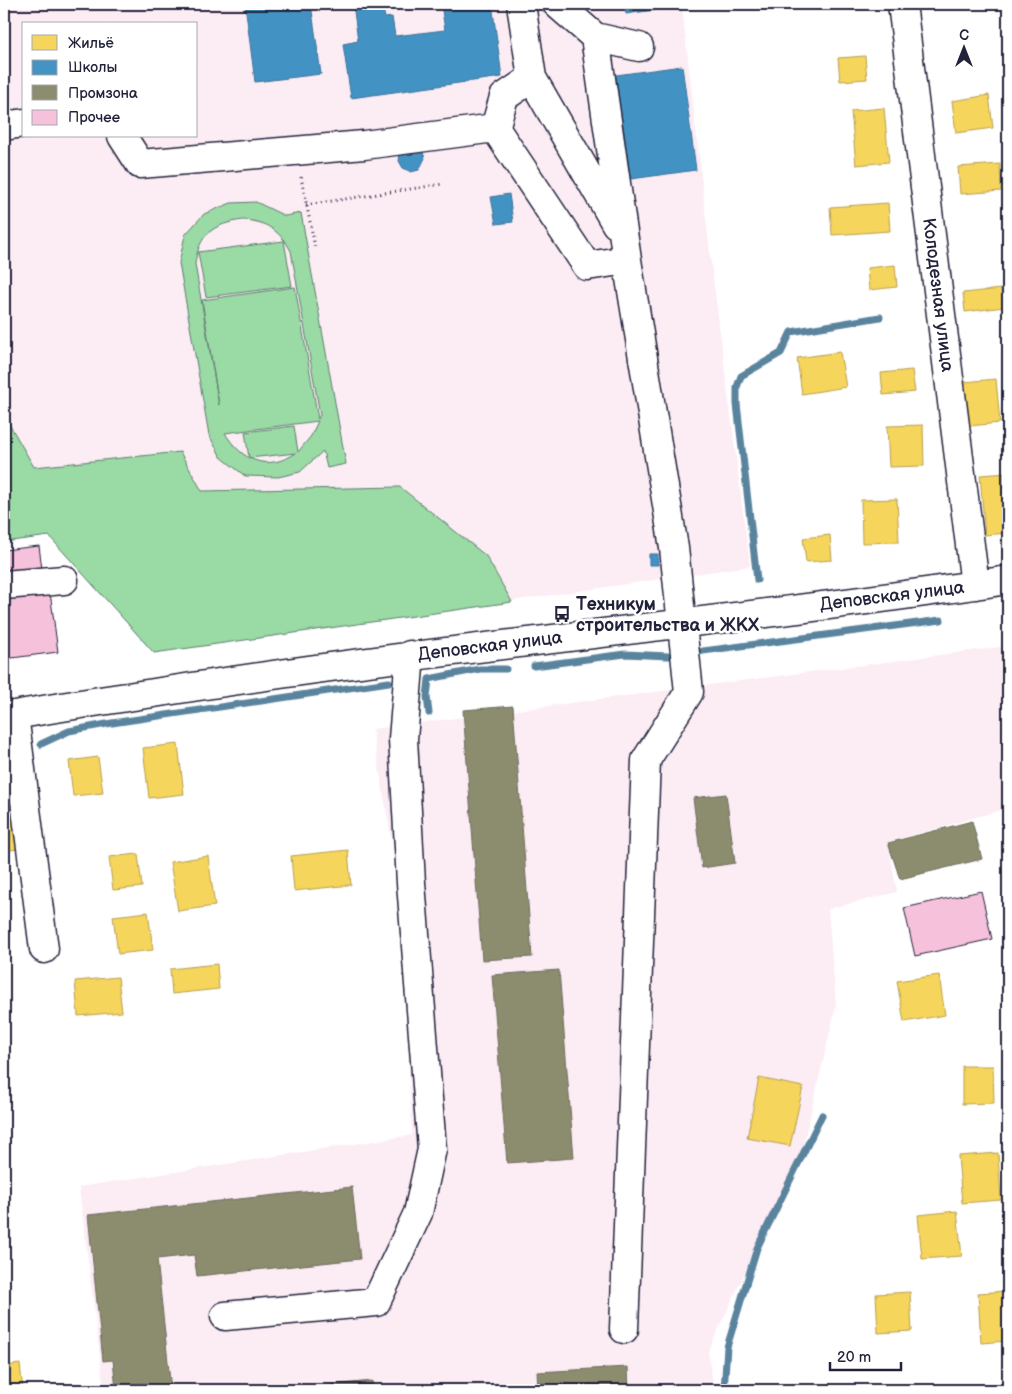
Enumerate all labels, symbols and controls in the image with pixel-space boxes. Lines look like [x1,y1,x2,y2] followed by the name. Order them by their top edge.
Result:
[22,22,198,138] legend
[940,22,990,72] north arrow
[959,27,969,44] text: С
[68,34,114,53] text: Жильё
[68,58,117,77] text: Школы
[68,84,138,103] text: Промзона
[68,108,120,127] text: Прочее
[918,217,958,374] street label: Колодезная улица
[819,577,966,615] street label: Деповская улица
[576,594,759,636] place label: Техникум строительства и ЖКХ
[552,604,572,624] bus stop icon: Техникум строительства и ЖКХ
[417,627,564,665] street label: Деповская улица
[830,1339,901,1371] scale bar
[837,1348,871,1367] text: 20 m

